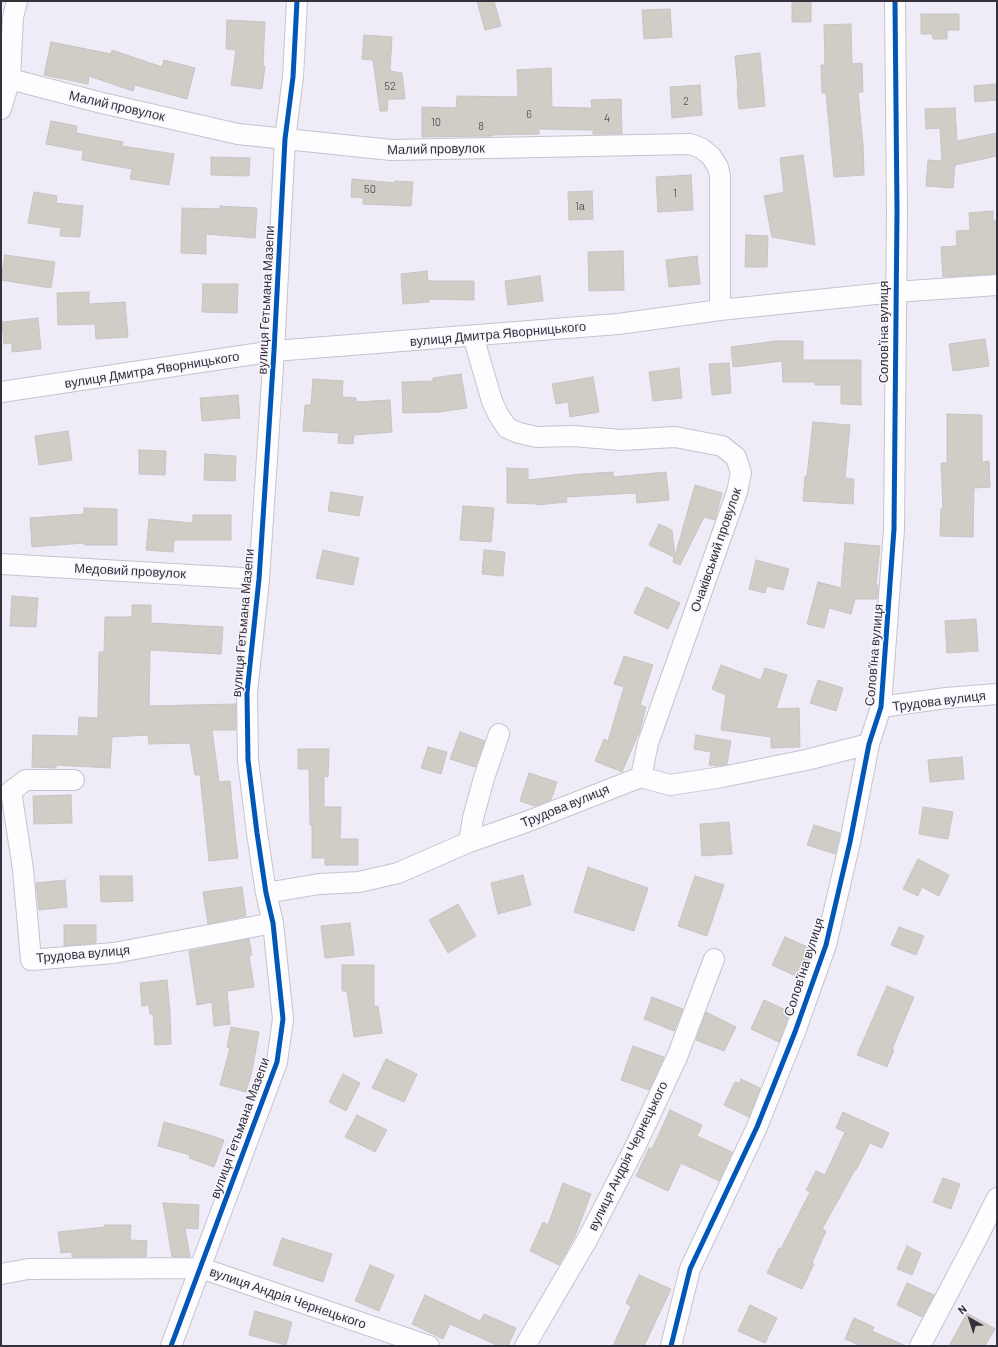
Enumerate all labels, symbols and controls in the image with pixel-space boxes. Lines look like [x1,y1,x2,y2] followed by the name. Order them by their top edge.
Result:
[384,79,396,93] house number: 52
[68,87,166,125] street label: Малий провулок
[683,94,689,108] house number: 2
[526,107,532,121] house number: 6
[604,111,610,125] house number: 4
[431,115,441,129] house number: 10
[478,119,484,133] house number: 8
[387,140,485,158] street label: Малий провулок
[364,182,376,196] house number: 50
[673,186,677,200] house number: 1
[575,199,585,213] house number: 1а
[254,225,278,375] street label: вулиця Гетьмана Мазепи
[876,281,892,383] street label: Солов'їна вулиця
[409,319,587,349] street label: вулиця Дмитра Яворницького
[63,348,241,392] street label: вулиця Дмитра Яворницького
[687,486,745,614] street label: Очаківський провулок
[229,548,257,698] street label: вулиця Гетьмана Мазепи
[74,560,186,582] street label: Медовий провулок
[862,603,886,707] street label: Солов'їна вулиця
[891,688,987,714] street label: Трудова вулиця
[519,781,611,831] street label: Трудова вулиця
[781,916,827,1018] street label: Солов'їна вулиця
[36,942,130,966] street label: Трудова вулиця
[207,1055,273,1201] street label: вулиця Гетьмана Мазепи
[585,1079,671,1233] street label: вулиця Андрія Чернецького
[208,1264,368,1332] street label: вулиця Андрія Чернецького
[950,1299,990,1339] north arrow
[955,1302,969,1317] text: N

